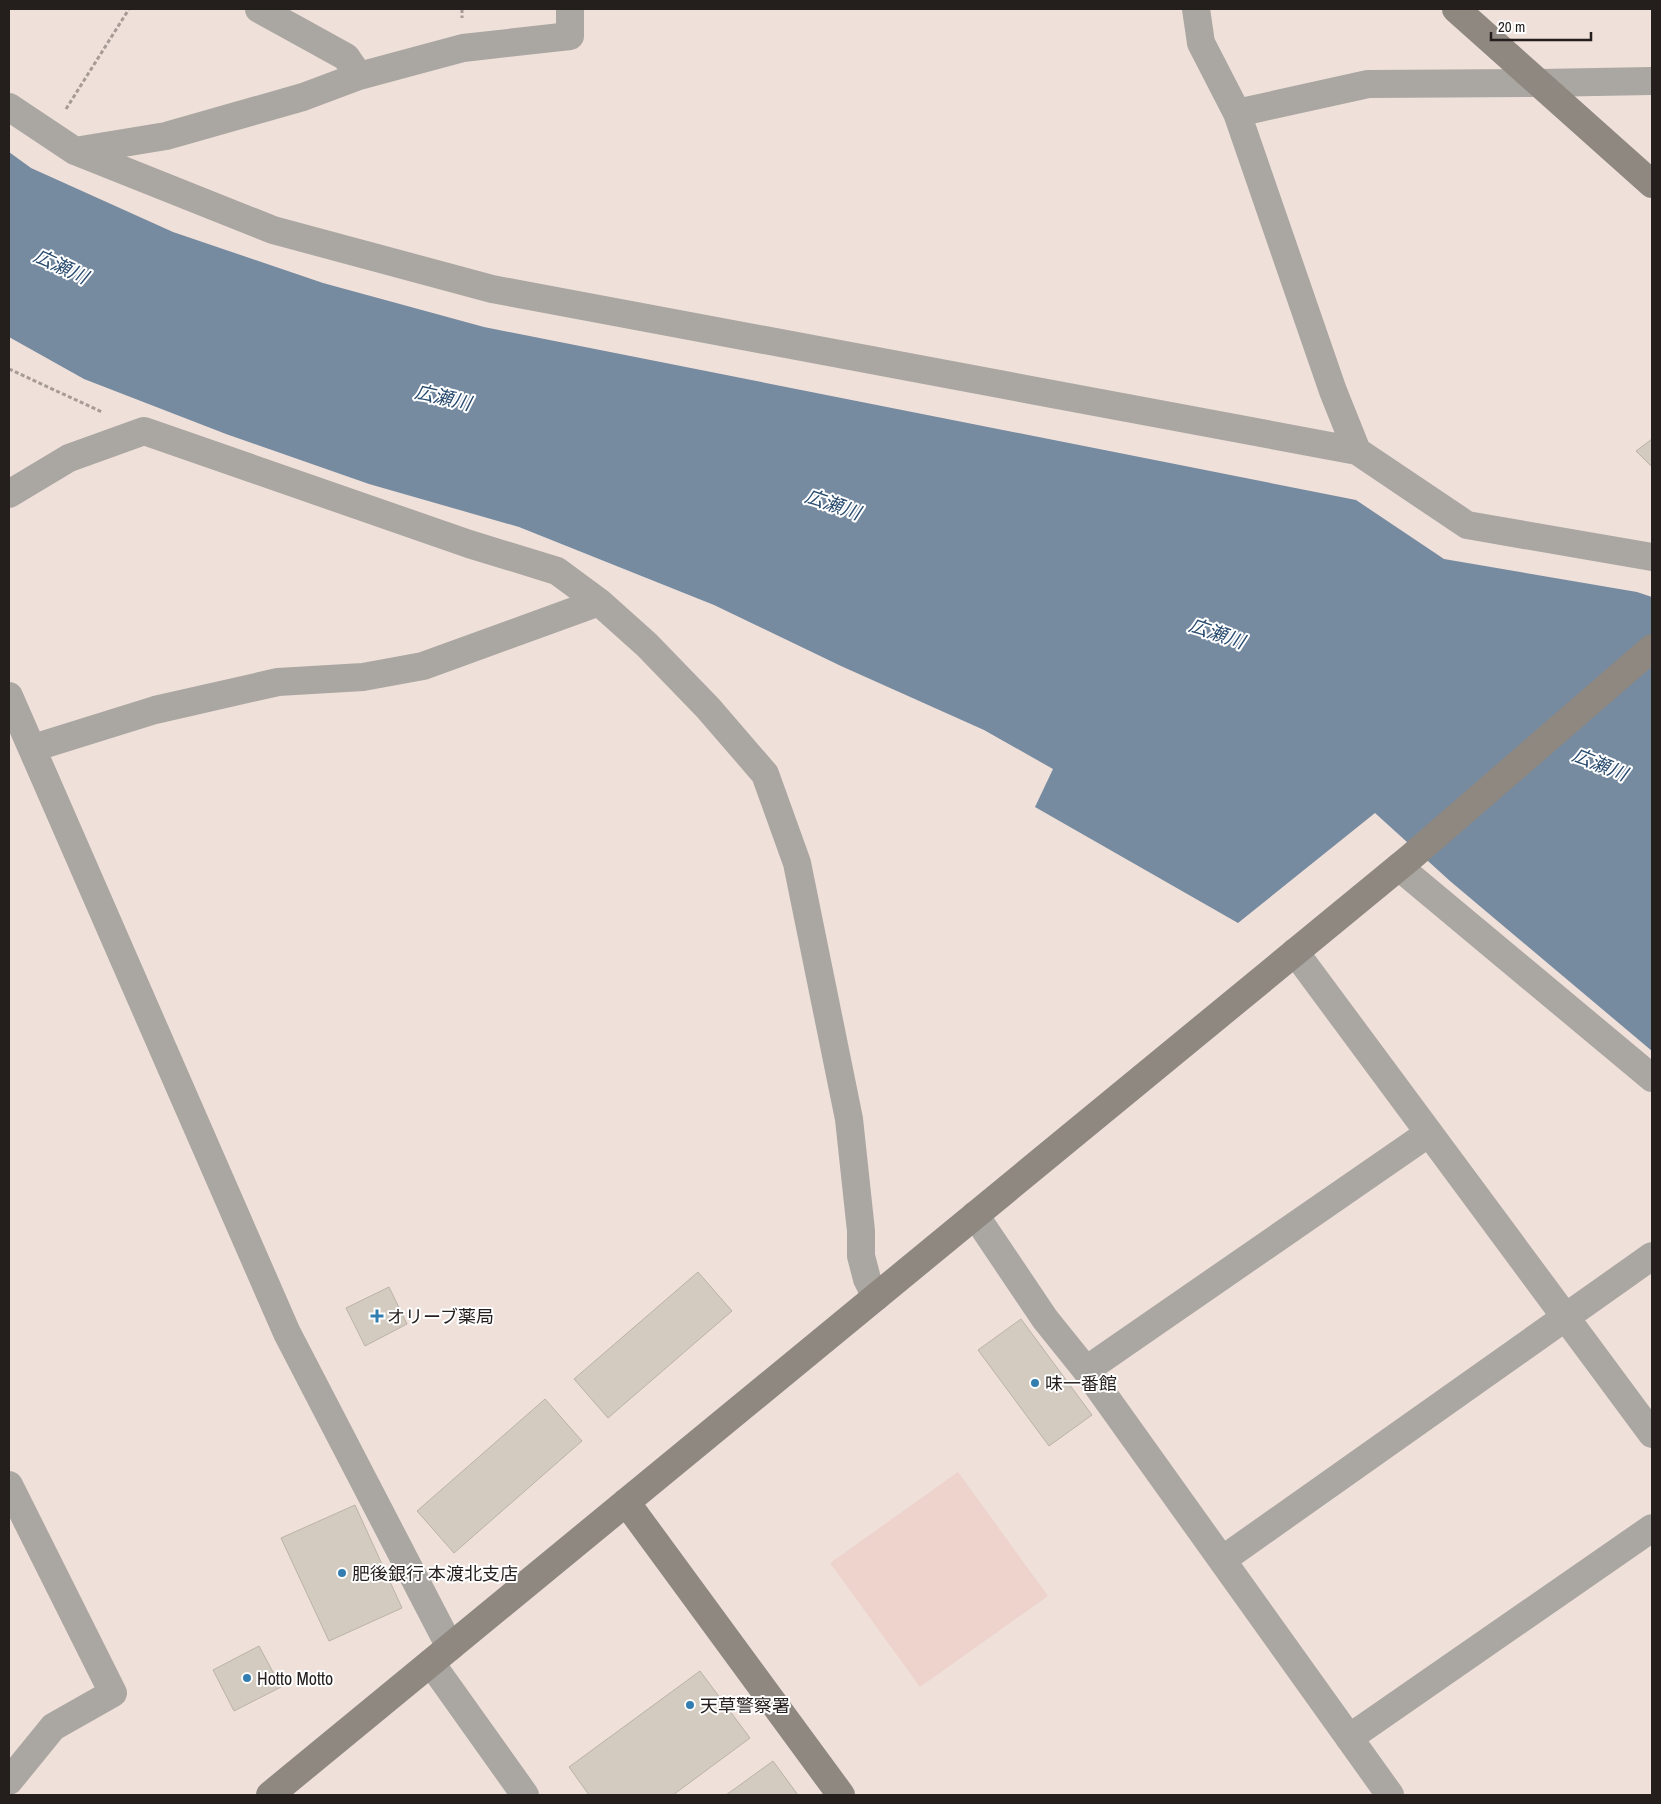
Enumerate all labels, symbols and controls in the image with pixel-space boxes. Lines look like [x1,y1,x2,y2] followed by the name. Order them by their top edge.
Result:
[1491,10,1591,42] scale bar
[1498,16,1525,37] text: 20 m
[30,242,94,291] water label: 広瀬川
[412,378,476,417] water label: 広瀬川
[802,482,866,526] water label: 広瀬川
[1186,611,1250,655] water label: 広瀬川
[1569,741,1633,787] water label: 広瀬川
[387,1304,494,1329] place label: オリーブ薬局
[371,1310,383,1322] marker: オリーブ薬局
[1045,1371,1117,1396] place label: 味一番館
[1029,1377,1041,1389] marker: 味一番館
[352,1561,518,1586] place label: 肥後銀行 本渡北支店
[336,1567,348,1579] marker: 肥後銀行 本渡北支店
[257,1666,333,1691] place label: Hotto Motto
[241,1672,253,1684] marker: Hotto Motto
[700,1693,790,1718] place label: 天草警察署
[684,1699,696,1711] marker: 天草警察署

